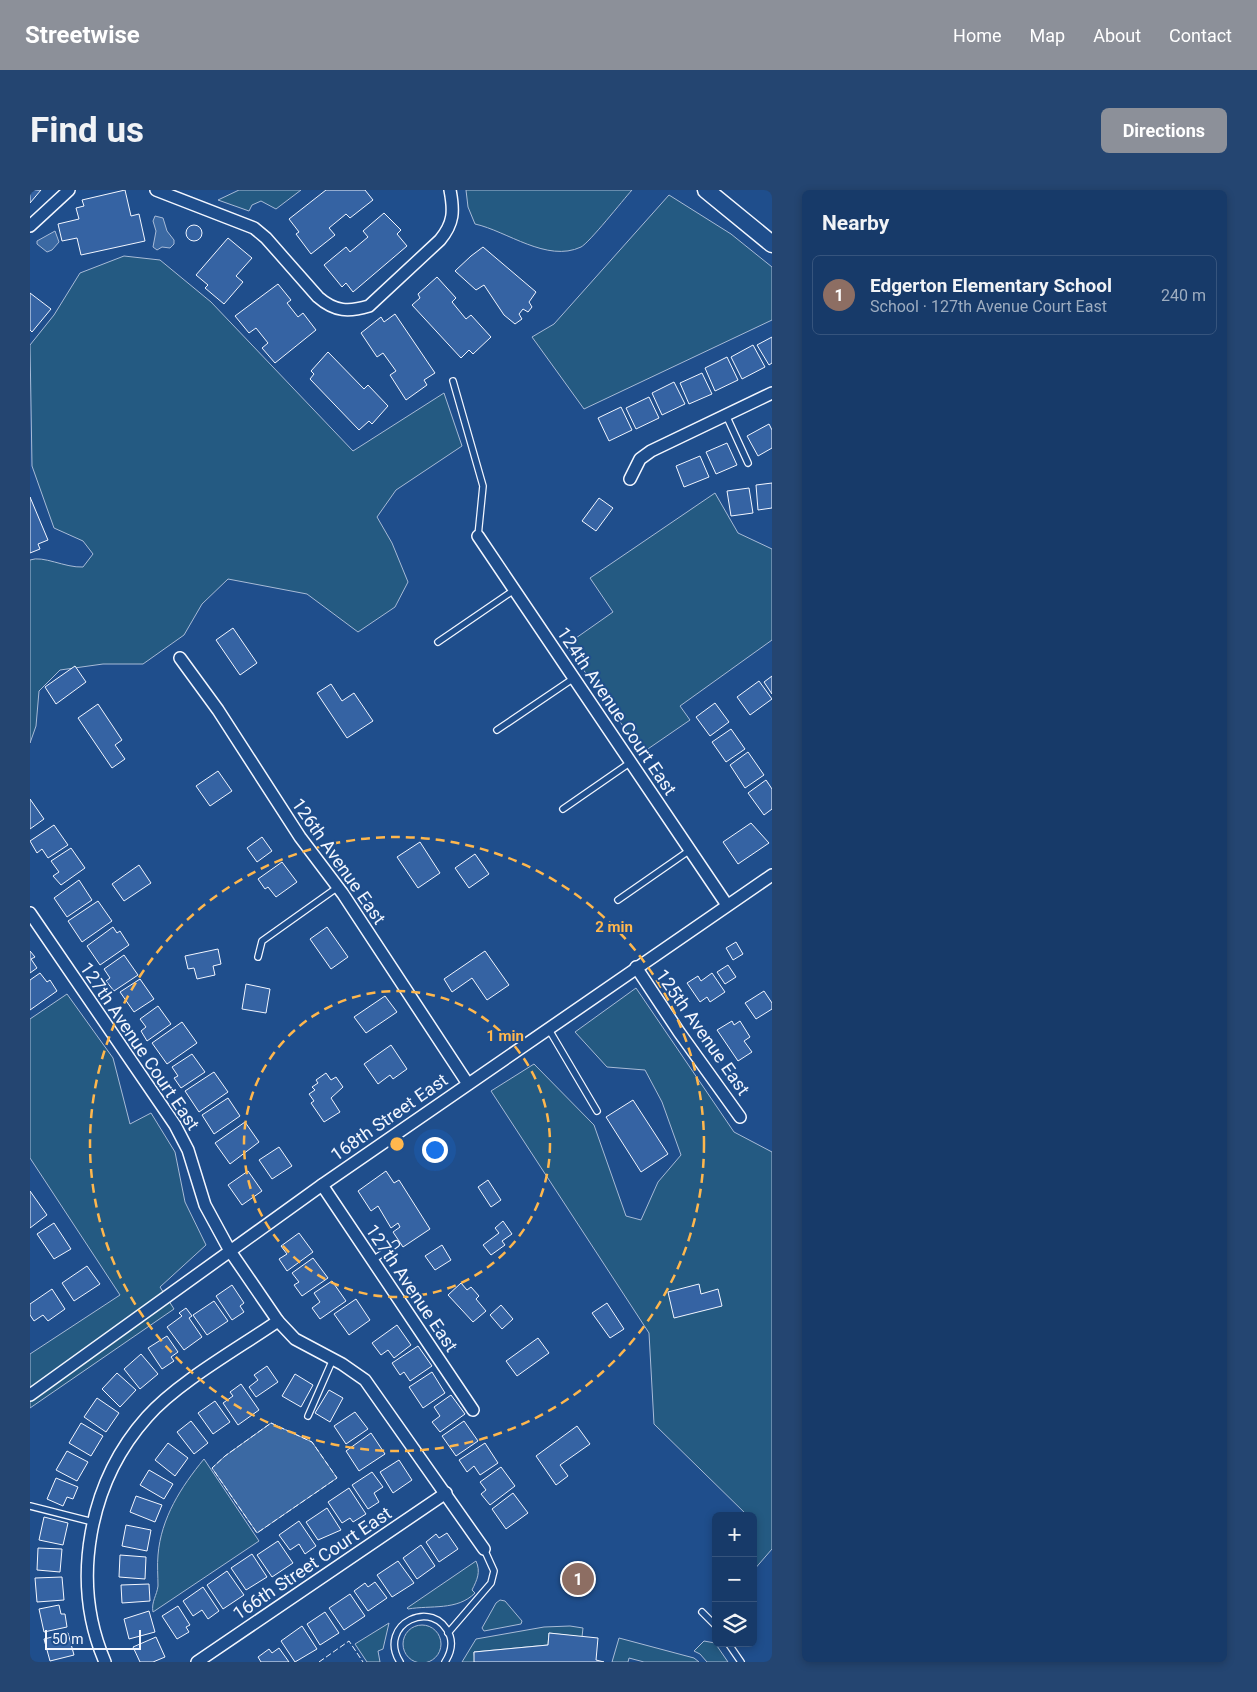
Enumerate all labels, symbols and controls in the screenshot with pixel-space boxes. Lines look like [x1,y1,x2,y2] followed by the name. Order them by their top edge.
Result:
[25,21,140,49] text: Streetwise
[953,25,1002,46] text: Home
[1030,25,1065,46] text: Map
[1093,25,1141,46] text: About
[1169,25,1232,46] text: Contact
[1101,108,1227,153] button: Directions
[30,110,144,151] text: Find us
[822,211,889,235] text: Nearby
[870,274,1112,297] text: Edgerton Elementary School
[834,286,844,305] text: 1
[1161,286,1206,305] text: 240 m
[870,297,1107,316] text: School · 127th Avenue Court East
[553,623,681,799] street label: 124th Avenue Court East
[288,794,390,928] street label: 126th Avenue East
[595,918,633,936] text: 2 min
[76,958,204,1134] street label: 127th Avenue Court East
[652,965,754,1099] street label: 125th Avenue East
[486,1027,524,1045] text: 1 min
[327,1069,452,1165] street label: 168th Street East
[388,1135,406,1153] centre of rings
[422,1137,448,1163] your location
[362,1220,462,1356] street label: 127th Avenue East
[229,1502,395,1624] street label: 166th Street Court East
[712,1512,757,1647] map controls
[712,1512,757,1557] button: +
[712,1557,757,1602] button: −
[562,1560,594,1598] pin: 1
[712,1602,757,1647] button: layers
[45,1627,141,1650] scale bar
[52,1631,84,1647] text: 50 m

